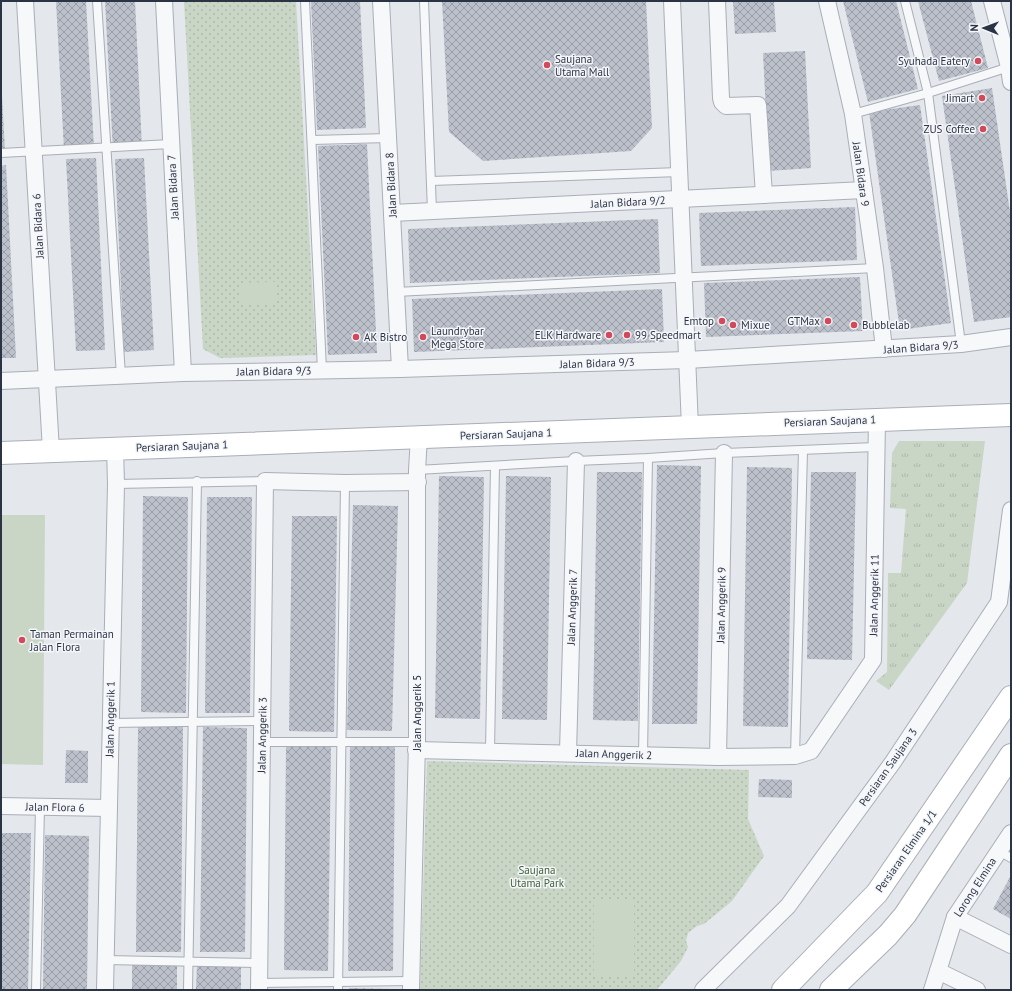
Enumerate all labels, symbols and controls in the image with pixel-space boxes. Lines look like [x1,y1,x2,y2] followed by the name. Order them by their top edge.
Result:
[964,8,1004,48] north arrow
[967,24,981,32] text: N
[555,52,610,79] place label: Saujana Utama Mall
[898,54,971,68] place label: Syuhada Eatery
[973,56,983,66] marker: Syuhada Eatery
[542,60,552,70] marker: Saujana Utama Mall
[945,91,974,105] place label: Jimart
[977,93,987,103] marker: Jimart
[923,122,975,136] place label: ZUS Coffee
[978,124,988,134] marker: ZUS Coffee
[849,140,872,207] street label: Jalan Bidara 9
[382,152,400,219] street label: Jalan Bidara 8
[164,154,182,221] street label: Jalan Bidara 7
[29,193,47,260] street label: Jalan Bidara 6
[589,193,666,211] street label: Jalan Bidara 9/2
[684,314,714,328] place label: Emtop
[787,314,820,328] place label: GTMax
[717,316,727,326] marker: Emtop
[823,316,833,326] marker: GTMax
[741,318,770,332] place label: Mixue
[862,318,910,332] place label: Bubblelab
[728,320,738,330] marker: Mixue
[849,320,859,330] marker: Bubblelab
[431,324,485,351] place label: Laundrybar Mega Store
[535,328,601,342] place label: ELK Hardware
[635,328,701,342] place label: 99 Speedmart
[364,330,407,344] place label: AK Bistro
[604,330,614,340] marker: ELK Hardware
[622,330,632,340] marker: 99 Speedmart
[351,332,361,342] marker: AK Bistro
[418,332,428,342] marker: Laundrybar Mega Store
[882,337,959,357] street label: Jalan Bidara 9/3
[558,355,635,371] street label: Jalan Bidara 9/3
[235,363,312,379] street label: Jalan Bidara 9/3
[784,412,876,430] street label: Persiaran Saujana 1
[460,425,552,443] street label: Persiaran Saujana 1
[136,437,228,455] street label: Persiaran Saujana 1
[866,554,882,637] street label: Jalan Anggerik 11
[713,567,729,644] street label: Jalan Anggerik 9
[564,569,580,646] street label: Jalan Anggerik 7
[29,627,114,654] place label: Taman Permainan Jalan Flora
[17,635,27,645] marker: Taman Permainan Jalan Flora
[410,675,424,752] street label: Jalan Anggerik 5
[102,681,118,758] street label: Jalan Anggerik 1
[254,697,270,774] street label: Jalan Anggerik 3
[856,725,920,809] street label: Persiaran Saujana 3
[575,746,652,762] street label: Jalan Anggerik 2
[24,799,85,815] street label: Jalan Flora 6
[872,807,940,895] street label: Persiaran Elmina 1/1
[951,855,999,919] street label: Lorong Elmina
[510,863,565,890] park label: Saujana Utama Park

